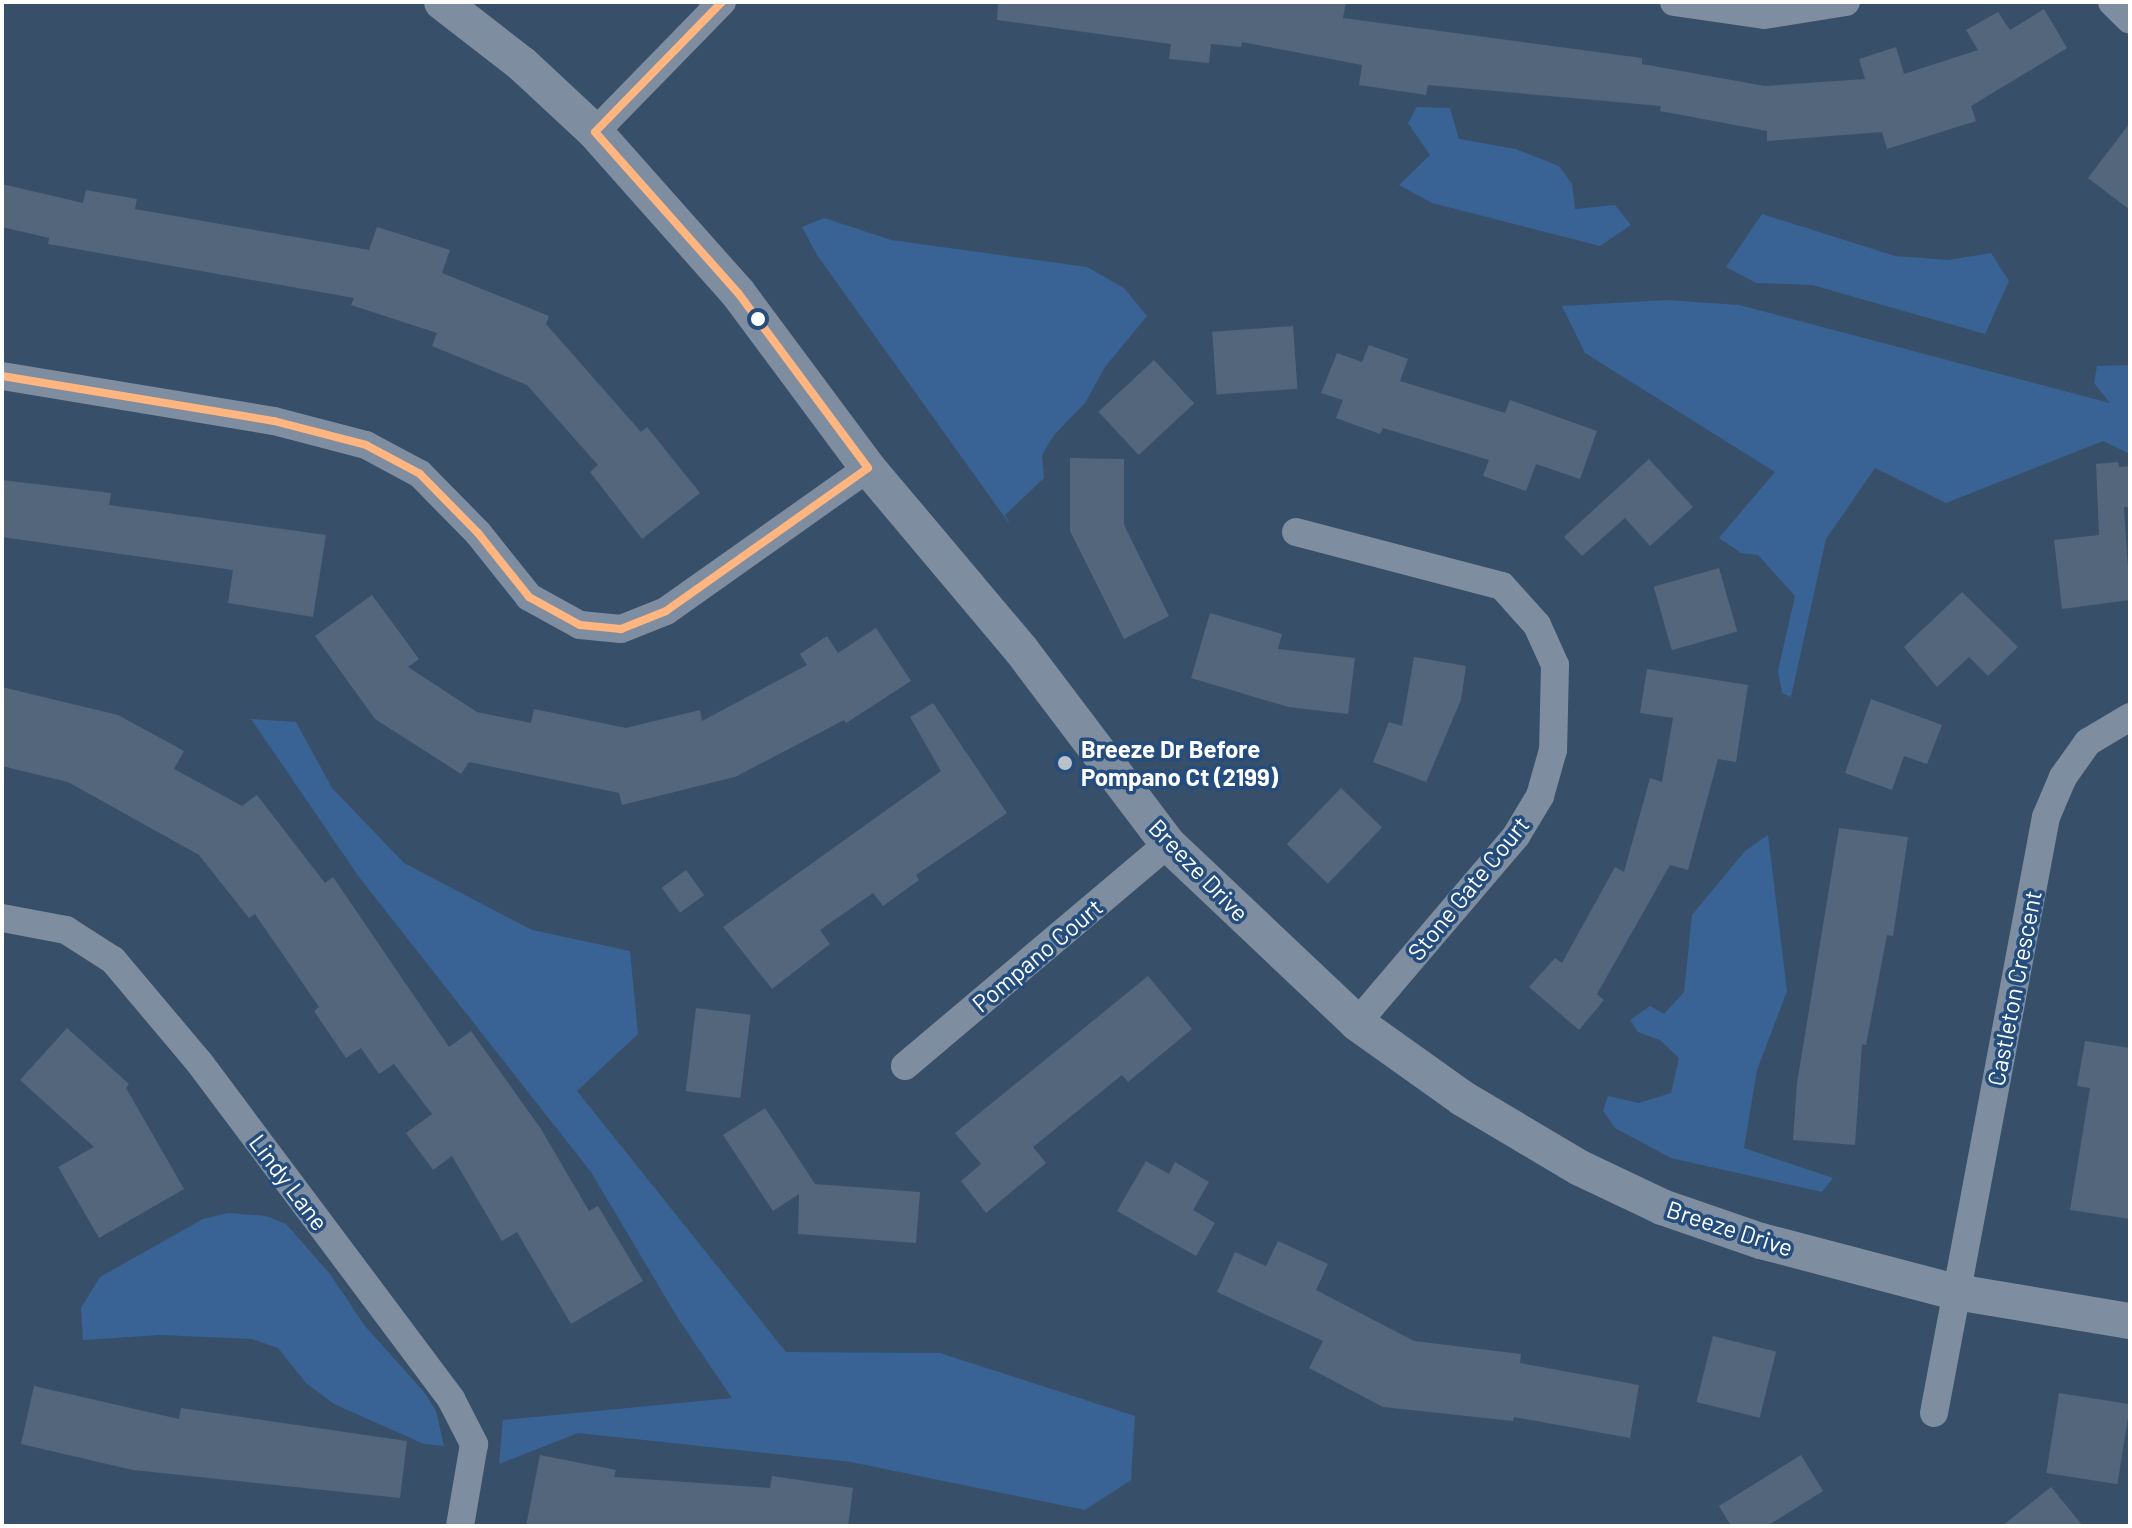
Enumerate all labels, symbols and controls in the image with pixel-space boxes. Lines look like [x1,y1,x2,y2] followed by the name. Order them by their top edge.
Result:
[750,311,766,327] unlabelled marker
[1081,735,1278,791] place label: Breeze Dr Before Pompano Ct (2199)
[1056,754,1074,772] marker: Breeze Dr Before Pompano Ct (2199)
[1401,810,1535,966] street label: Stone Gate Court
[1143,813,1255,927] street label: Breeze Drive
[1981,888,2047,1088] street label: Castleton Crescent
[966,892,1108,1018] street label: Pompano Court
[244,1128,334,1236] street label: Lindy Lane
[1663,1194,1797,1262] street label: Breeze Drive

